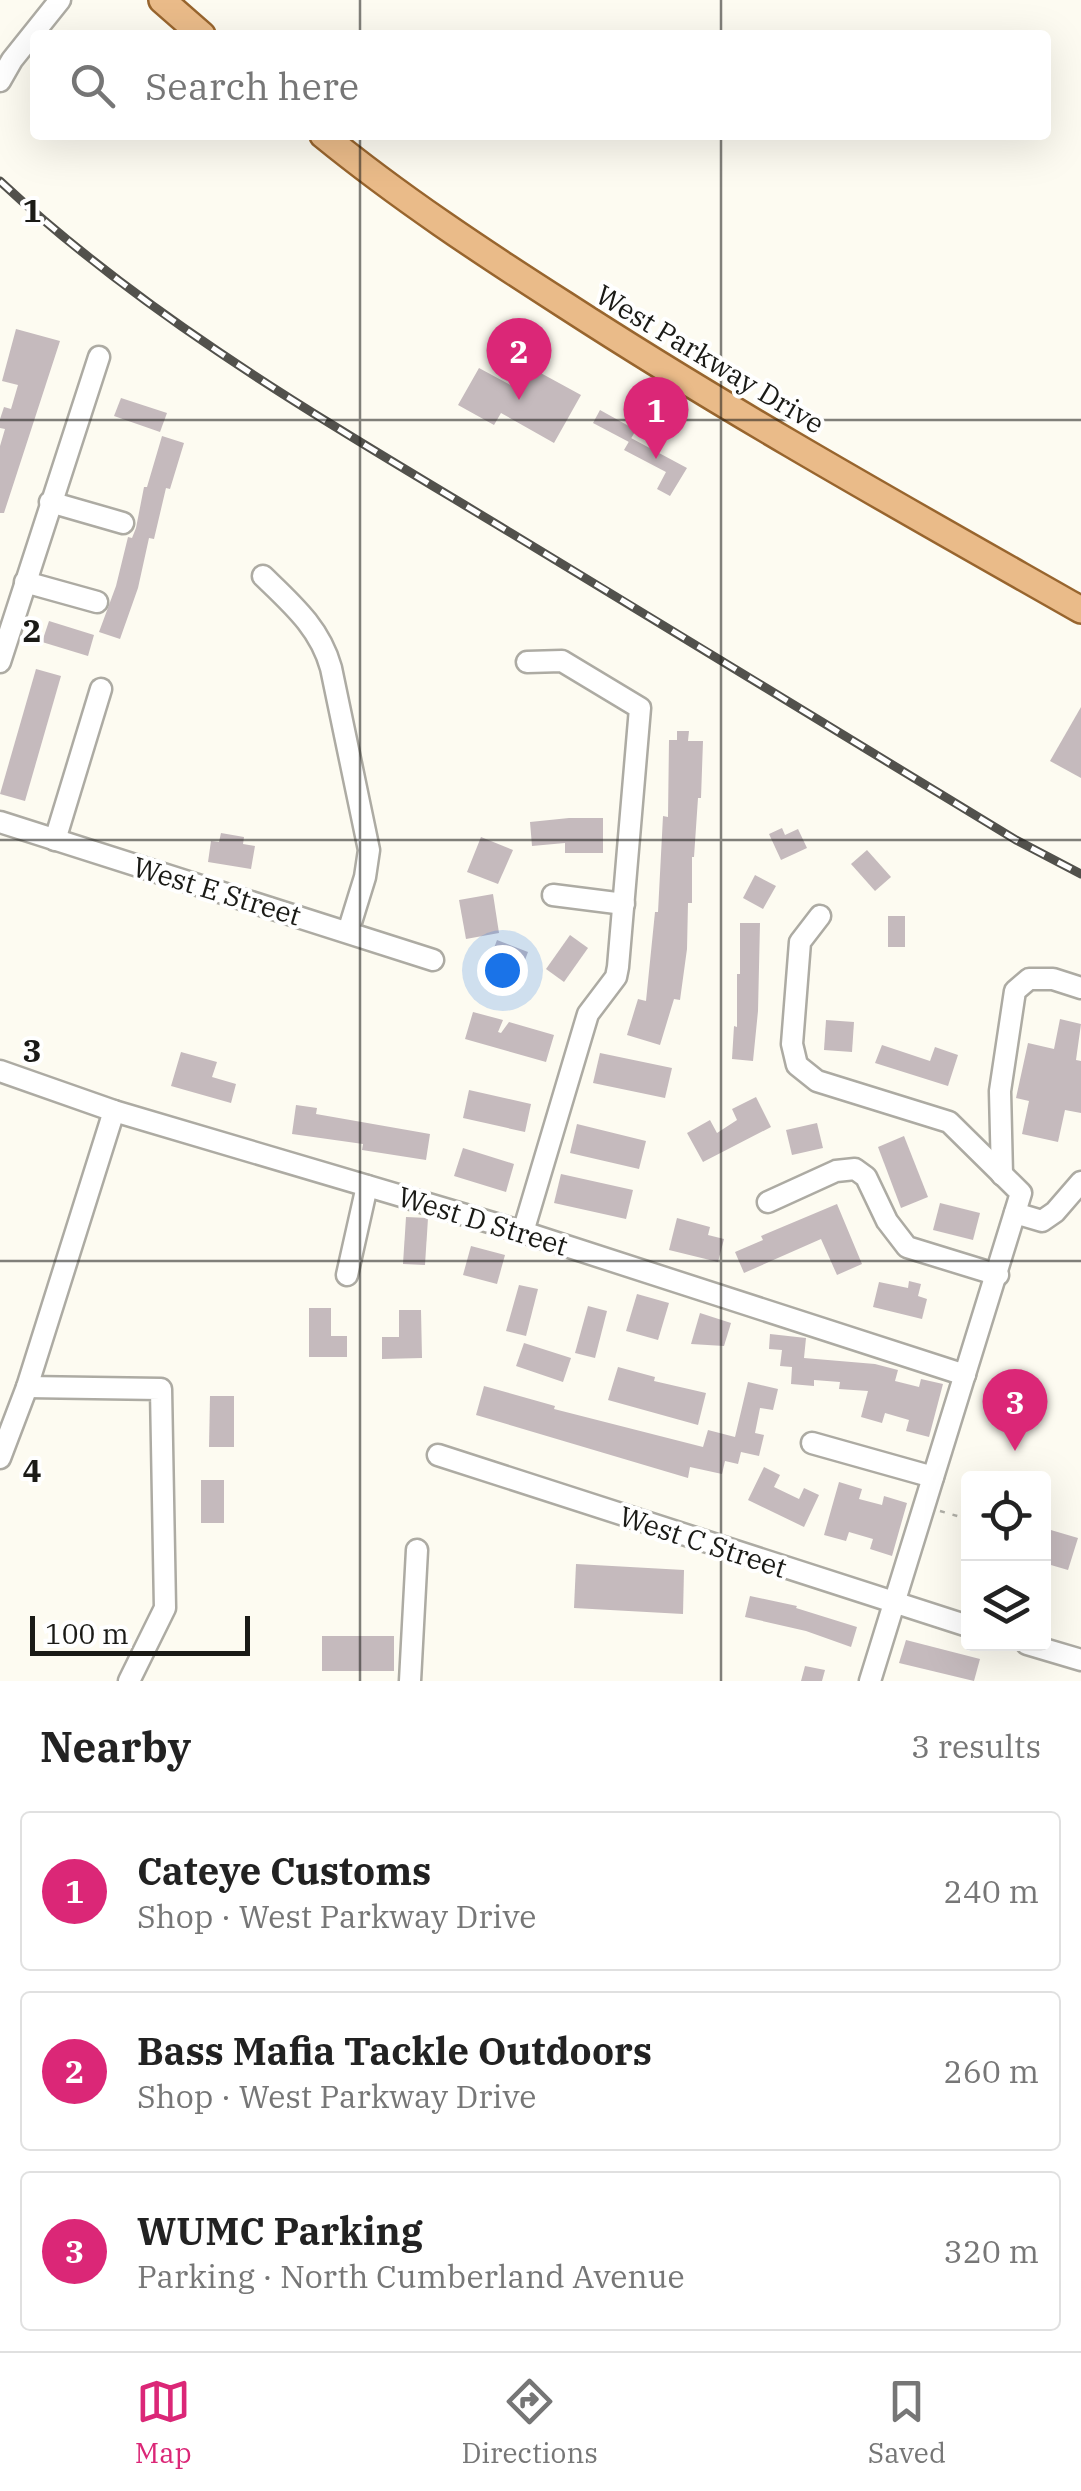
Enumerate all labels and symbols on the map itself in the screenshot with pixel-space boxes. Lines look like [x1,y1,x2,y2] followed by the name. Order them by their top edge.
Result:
[22,189,42,231] text: 1
[589,276,831,442] street label: West Parkway Drive
[486,318,552,400] pin: 2
[624,376,688,459] pin: 1
[22,609,42,651] text: 2
[129,847,306,934] street label: West E Street
[477,945,528,996] your location
[22,1029,42,1071] text: 3
[394,1177,573,1264] street label: West D Street
[982,1368,1048,1451] pin: 3
[22,1449,42,1491] text: 4
[615,1497,792,1586] street label: West C Street
[30,1611,250,1656] scale bar

